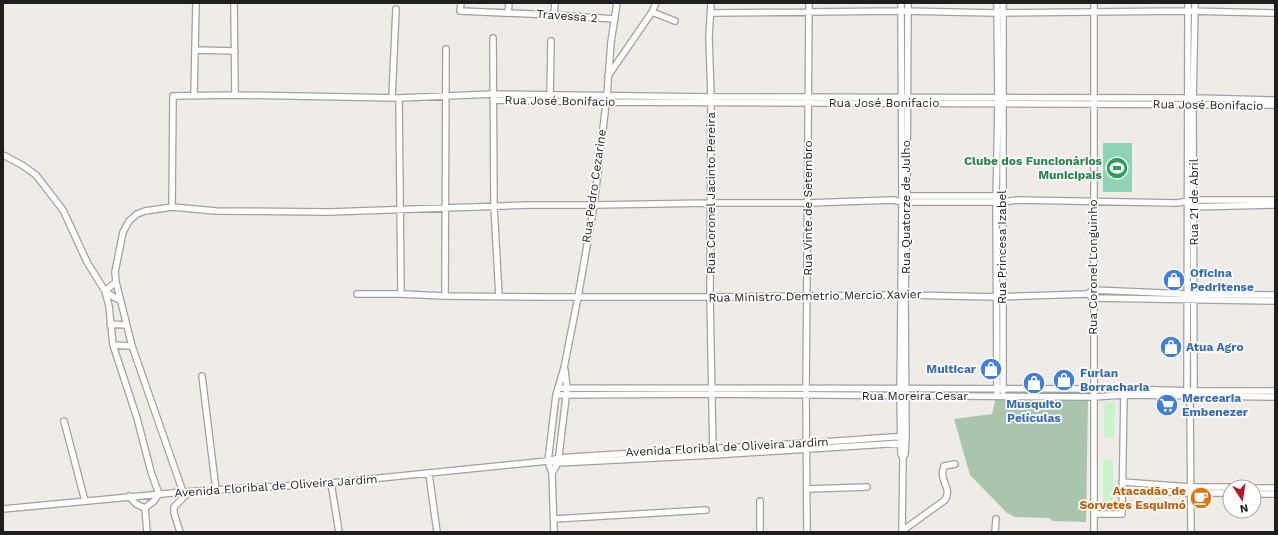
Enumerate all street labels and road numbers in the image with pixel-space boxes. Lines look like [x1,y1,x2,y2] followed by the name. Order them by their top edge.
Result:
[536,7,598,25] street label: Travessa 2
[505,93,615,109] street label: Rua José Bonifacio
[829,96,939,110] street label: Rua José Bonifacio
[1153,97,1263,113] street label: Rua José Bonifacio
[704,112,718,274] street label: Rua Coronel Jacinto Pereira
[579,128,609,244] street label: Rua Pedro Cezarine
[801,140,815,276] street label: Rua Vinte de Setembro
[899,140,913,274] street label: Rua Quatorze de Julho
[1187,158,1201,245] street label: Rua 21 de Abril
[995,190,1009,304] street label: Rua Princesa Izabel
[1086,199,1100,335] street label: Rua Coronel Longuinho
[708,287,922,305] street label: Rua Ministro Demetrio Mercio Xavier
[862,389,968,403] street label: Rua Moreira Cesar
[625,435,829,459] street label: Avenida Floribal de Oliveira Jardim
[174,472,378,500] street label: Avenida Floribal de Oliveira Jardim

